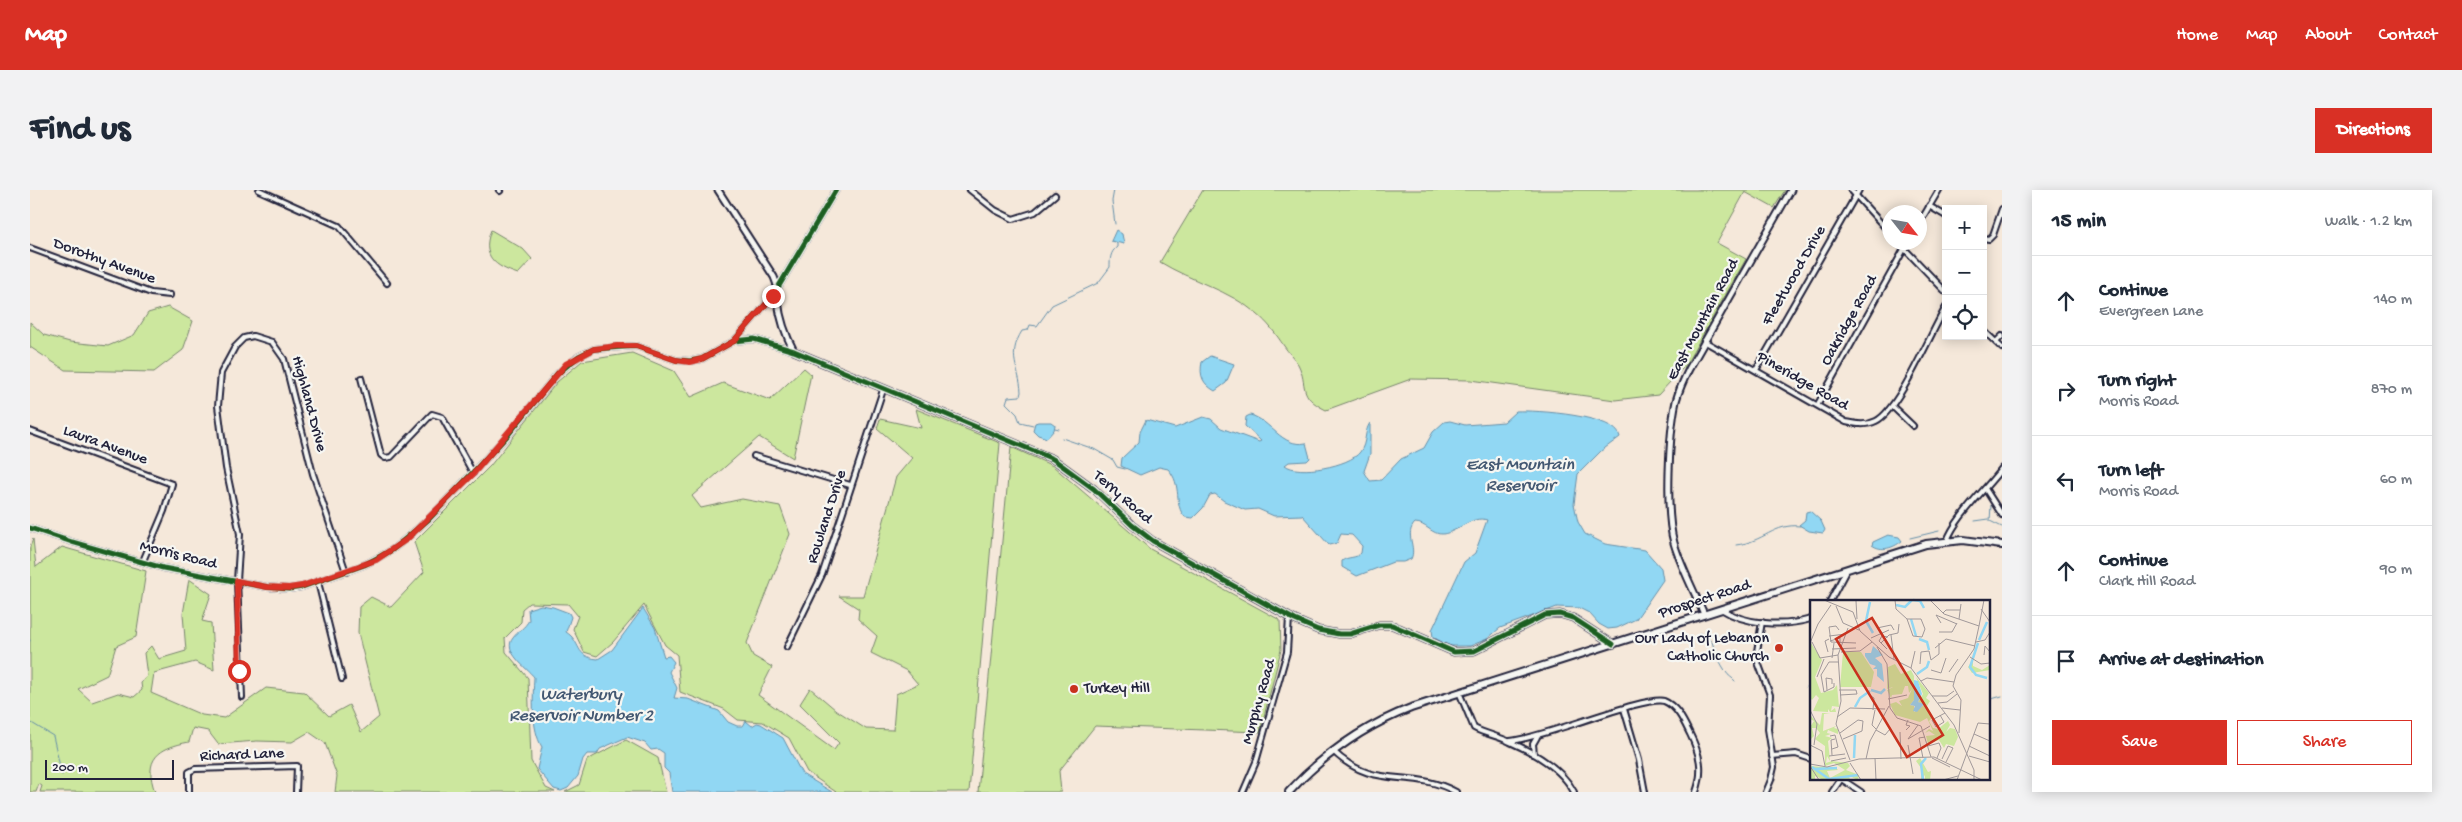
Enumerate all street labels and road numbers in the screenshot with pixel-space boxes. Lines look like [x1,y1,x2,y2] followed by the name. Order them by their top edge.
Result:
[1758,222,1832,330] street label: Fleetwood Drive
[49,234,159,290] street label: Dorothy Avenue
[1664,255,1745,384] street label: East Mountain Road
[1817,271,1883,369] street label: Oakridge Road
[1752,348,1853,417] street label: Pineridge Road
[286,354,330,455] street label: Highland Drive
[60,422,151,470] street label: Laura Avenue
[1088,466,1157,530] street label: Terry Road
[804,467,852,566] street label: Rowland Drive
[137,537,220,575] street label: Morris Road
[1656,576,1755,624] street label: Prospect Road
[1239,656,1282,747] street label: Murphy Road
[200,745,285,767] street label: Richard Lane

